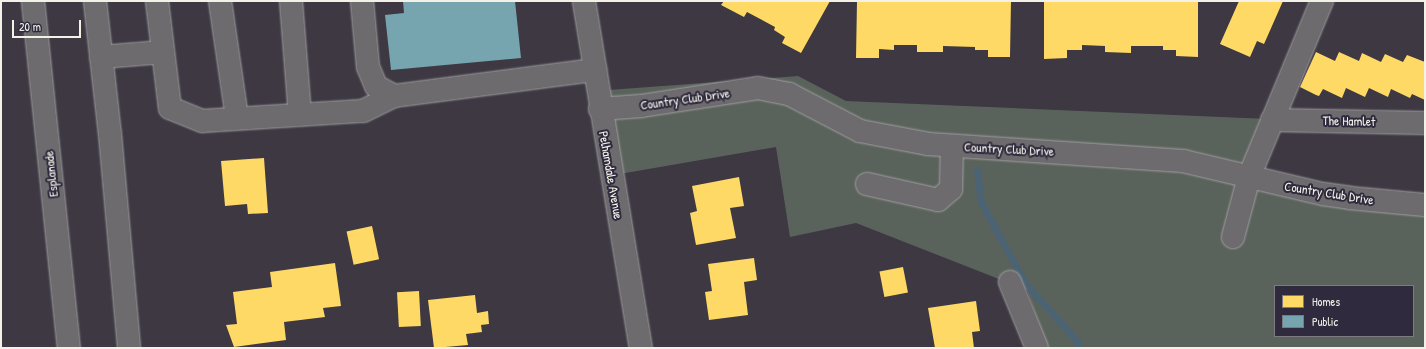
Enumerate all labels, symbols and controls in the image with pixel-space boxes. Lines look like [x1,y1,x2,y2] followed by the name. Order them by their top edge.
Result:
[14,12,83,38] scale bar
[19,18,41,35] text: 20 m
[639,85,731,113] street label: Country Club Drive
[1322,113,1376,129] street label: The Hamlet
[596,130,626,220] street label: Pelhamdale Avenue
[964,139,1054,159] street label: Country Club Drive
[41,150,61,198] street label: Esplanade
[1283,178,1375,208] street label: Country Club Drive
[1274,285,1414,337] legend
[1312,293,1340,310] text: Homes
[1312,313,1338,330] text: Public

